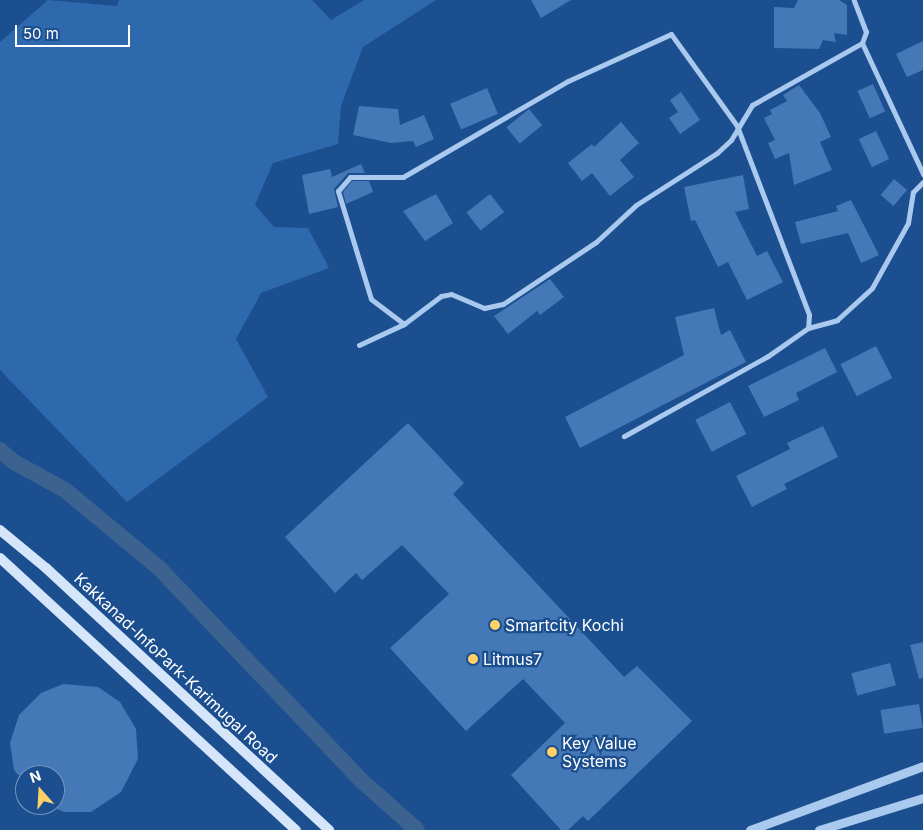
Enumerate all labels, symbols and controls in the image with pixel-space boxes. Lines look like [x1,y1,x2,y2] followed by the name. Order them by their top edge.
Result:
[18,15,132,47] scale bar
[23,24,59,43] text: 50 m
[70,569,282,767] street label: Kakkanad-InfoPark-Karimugal Road
[505,615,624,635] place label: Smartcity Kochi
[489,619,501,631] marker: Smartcity Kochi
[483,649,542,669] place label: Litmus7
[467,653,479,665] marker: Litmus7
[562,733,636,771] place label: Key Value Systems
[546,746,558,758] marker: Key Value Systems
[15,765,65,815] north arrow
[27,767,43,786] text: N

